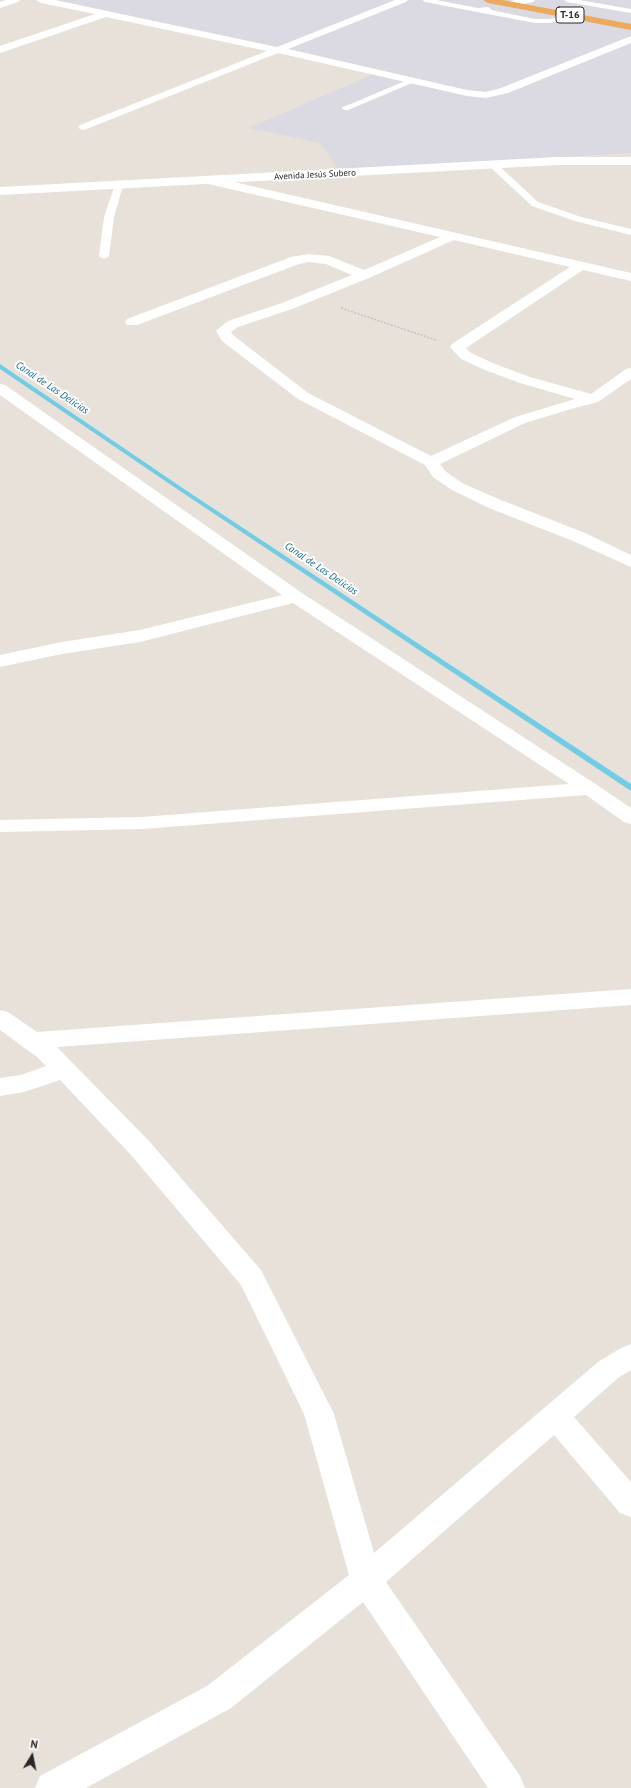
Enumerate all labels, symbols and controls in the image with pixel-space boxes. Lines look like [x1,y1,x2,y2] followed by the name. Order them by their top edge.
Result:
[556,7,584,23] road number: T-16
[274,167,356,183] street label: Avenida Jesús Subero
[13,359,91,417] water label: Canal de Las Delicias
[282,540,360,598] water label: Canal de Las Delicias
[12,1736,52,1776] north arrow
[29,1737,39,1752] text: N

